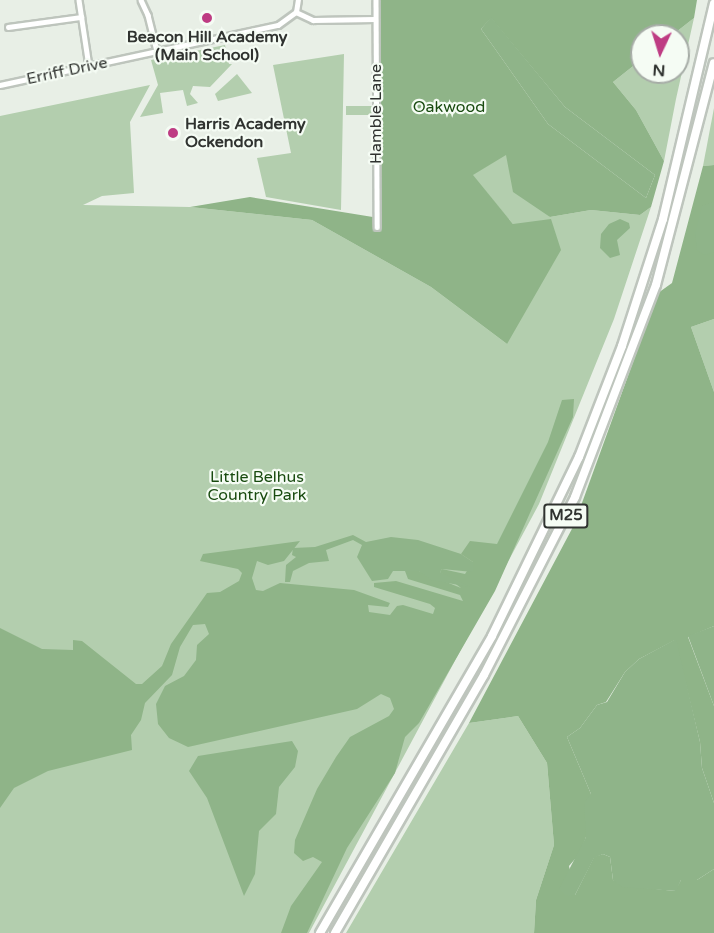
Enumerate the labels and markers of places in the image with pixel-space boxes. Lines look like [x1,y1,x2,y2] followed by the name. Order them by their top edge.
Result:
[200,11,214,25] marker: Beacon Hill Academy (Main School)
[127,27,287,65] place label: Beacon Hill Academy (Main School)
[185,114,306,152] place label: Harris Academy Ockendon
[166,126,180,140] marker: Harris Academy Ockendon

